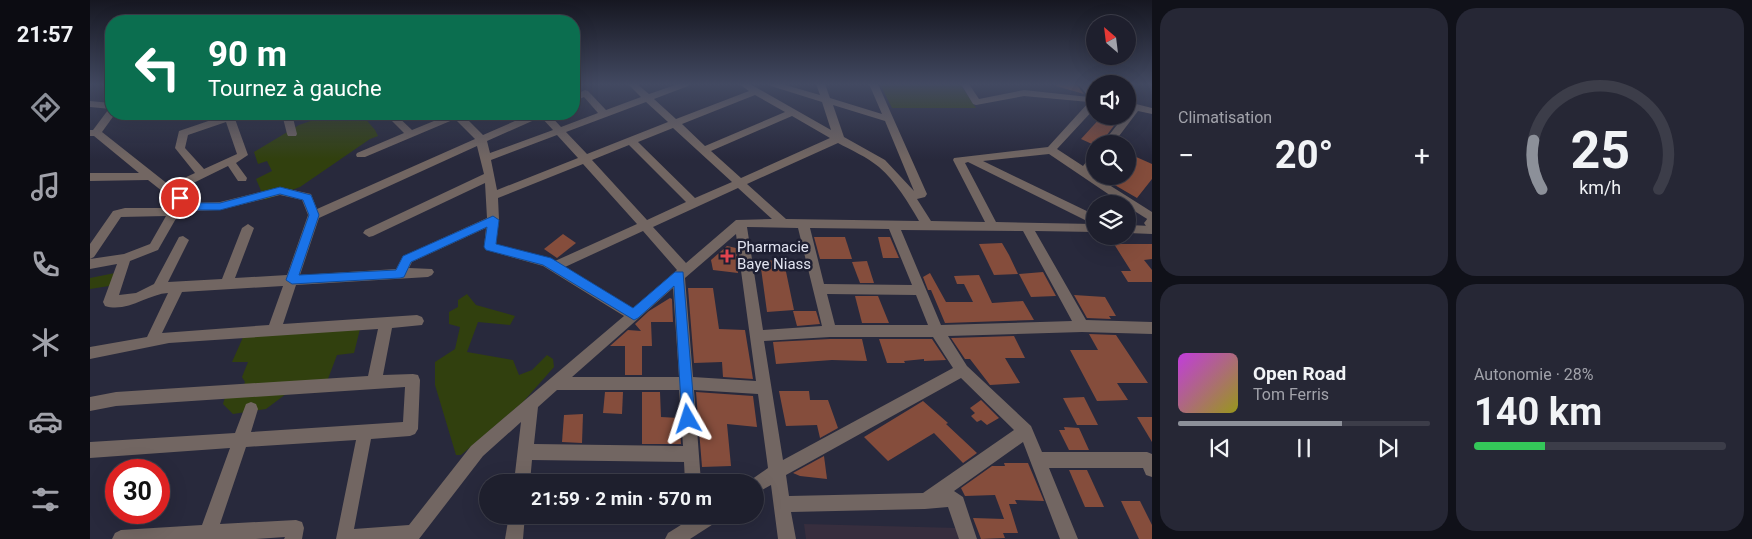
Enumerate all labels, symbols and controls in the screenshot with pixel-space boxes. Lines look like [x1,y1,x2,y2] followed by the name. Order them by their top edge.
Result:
[1086,15,1136,65] north arrow
[1086,15,1136,245] map controls
[17,22,73,47] text: 21:57
[208,34,287,75] text: 90 m
[125,35,190,100] icon: left
[1086,75,1136,125] button: sound
[208,76,382,101] text: Tournez à gauche
[28,90,63,125] icon: directions
[1178,108,1272,127] text: Climatisation
[1570,120,1630,181] text: 25
[1275,133,1333,177] text: 20°
[1086,135,1136,185] button: search
[1178,139,1194,172] text: −
[1414,139,1430,172] text: +
[28,169,63,204] icon: music
[159,177,201,219] pin
[1579,177,1621,198] text: km/h
[166,184,194,212] icon: arrive
[1086,195,1136,245] button: layers
[737,238,811,273] place label: Pharmacie Baye Niass
[28,247,63,282] icon: phone
[721,250,733,262] marker: Pharmacie Baye Niass
[28,325,63,360] icon: climate
[1253,362,1346,385] text: Open Road
[1474,365,1594,384] text: Autonomie · 28%
[1253,385,1329,404] text: Tom Ferris
[1474,390,1602,434] text: 140 km
[661,392,713,444] position arrow
[28,404,63,439] icon: car
[1206,434,1234,462] icon: previous
[1290,434,1318,462] icon: pause
[1374,434,1402,462] icon: next
[105,459,170,524] speed limit sign: 30
[28,482,63,517] icon: filters
[531,487,712,510] text: 21:59 · 2 min · 570 m

